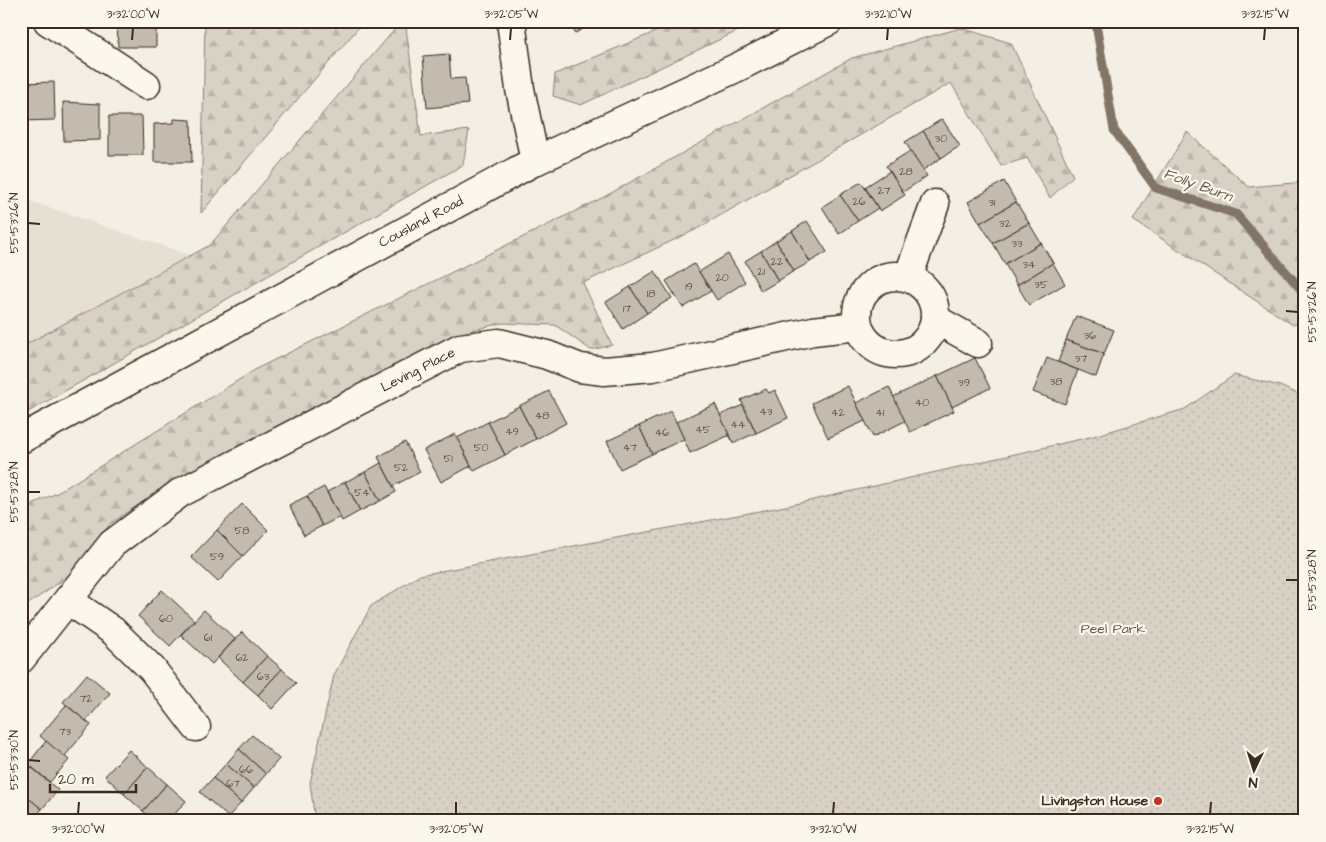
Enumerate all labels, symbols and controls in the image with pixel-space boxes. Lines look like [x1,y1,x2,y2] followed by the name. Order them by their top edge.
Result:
[107,6,160,23] text: 3°32'00"W
[484,6,539,23] text: 3°32'05"W
[865,6,912,23] text: 3°32'10"W
[1241,6,1290,23] text: 3°32'15"W
[935,131,947,146] house number: 30
[1160,163,1237,209] water label: Folly Burn
[899,164,913,179] house number: 28
[877,183,891,198] house number: 27
[375,191,467,253] street label: Cousland Road
[6,192,23,253] text: 55°53'26"N
[852,194,866,209] house number: 26
[988,195,996,210] house number: 31
[999,216,1012,231] house number: 32
[1011,236,1023,251] house number: 33
[771,254,784,269] house number: 22
[1022,257,1036,272] house number: 34
[757,264,765,279] house number: 21
[715,270,729,285] house number: 20
[1034,277,1048,292] house number: 35
[685,279,693,294] house number: 19
[1304,281,1321,342] text: 55°53'26"N
[647,286,655,301] house number: 18
[623,301,631,316] house number: 17
[1084,328,1096,343] house number: 36
[377,342,459,397] street label: Leving Place
[1075,351,1087,366] house number: 37
[1050,374,1062,389] house number: 38
[958,375,970,390] house number: 39
[915,395,929,410] house number: 40
[759,404,773,419] house number: 43
[831,405,846,420] house number: 42
[876,405,885,420] house number: 41
[535,408,549,423] house number: 48
[731,417,746,432] house number: 44
[695,422,711,437] house number: 45
[505,424,519,439] house number: 49
[655,425,669,440] house number: 46
[474,440,488,455] house number: 50
[623,440,637,455] house number: 47
[443,451,453,466] house number: 51
[394,460,409,475] house number: 52
[6,461,23,523] text: 55°53'28"N
[354,485,370,500] house number: 54
[235,523,249,538] house number: 58
[210,549,224,564] house number: 59
[1304,549,1321,611] text: 55°53'28"N
[159,611,173,626] house number: 60
[1081,619,1146,639] park label: Peel Park
[204,630,213,645] house number: 61
[235,650,249,665] house number: 62
[257,669,270,684] house number: 63
[79,691,93,706] house number: 72
[59,724,72,739] house number: 73
[6,729,23,790] text: 55°53'30"N
[1228,744,1278,794] north arrow
[50,762,136,794] scale bar
[239,762,253,777] house number: 66
[58,769,94,790] text: 20 m
[1248,772,1258,792] text: N
[226,776,240,791] house number: 67
[1041,791,1148,812] place label: Livingston House
[1152,795,1164,807] marker: Livingston House
[52,821,105,838] text: 3°32'00"W
[429,821,484,838] text: 3°32'05"W
[810,821,857,838] text: 3°32'10"W
[1186,821,1235,838] text: 3°32'15"W

